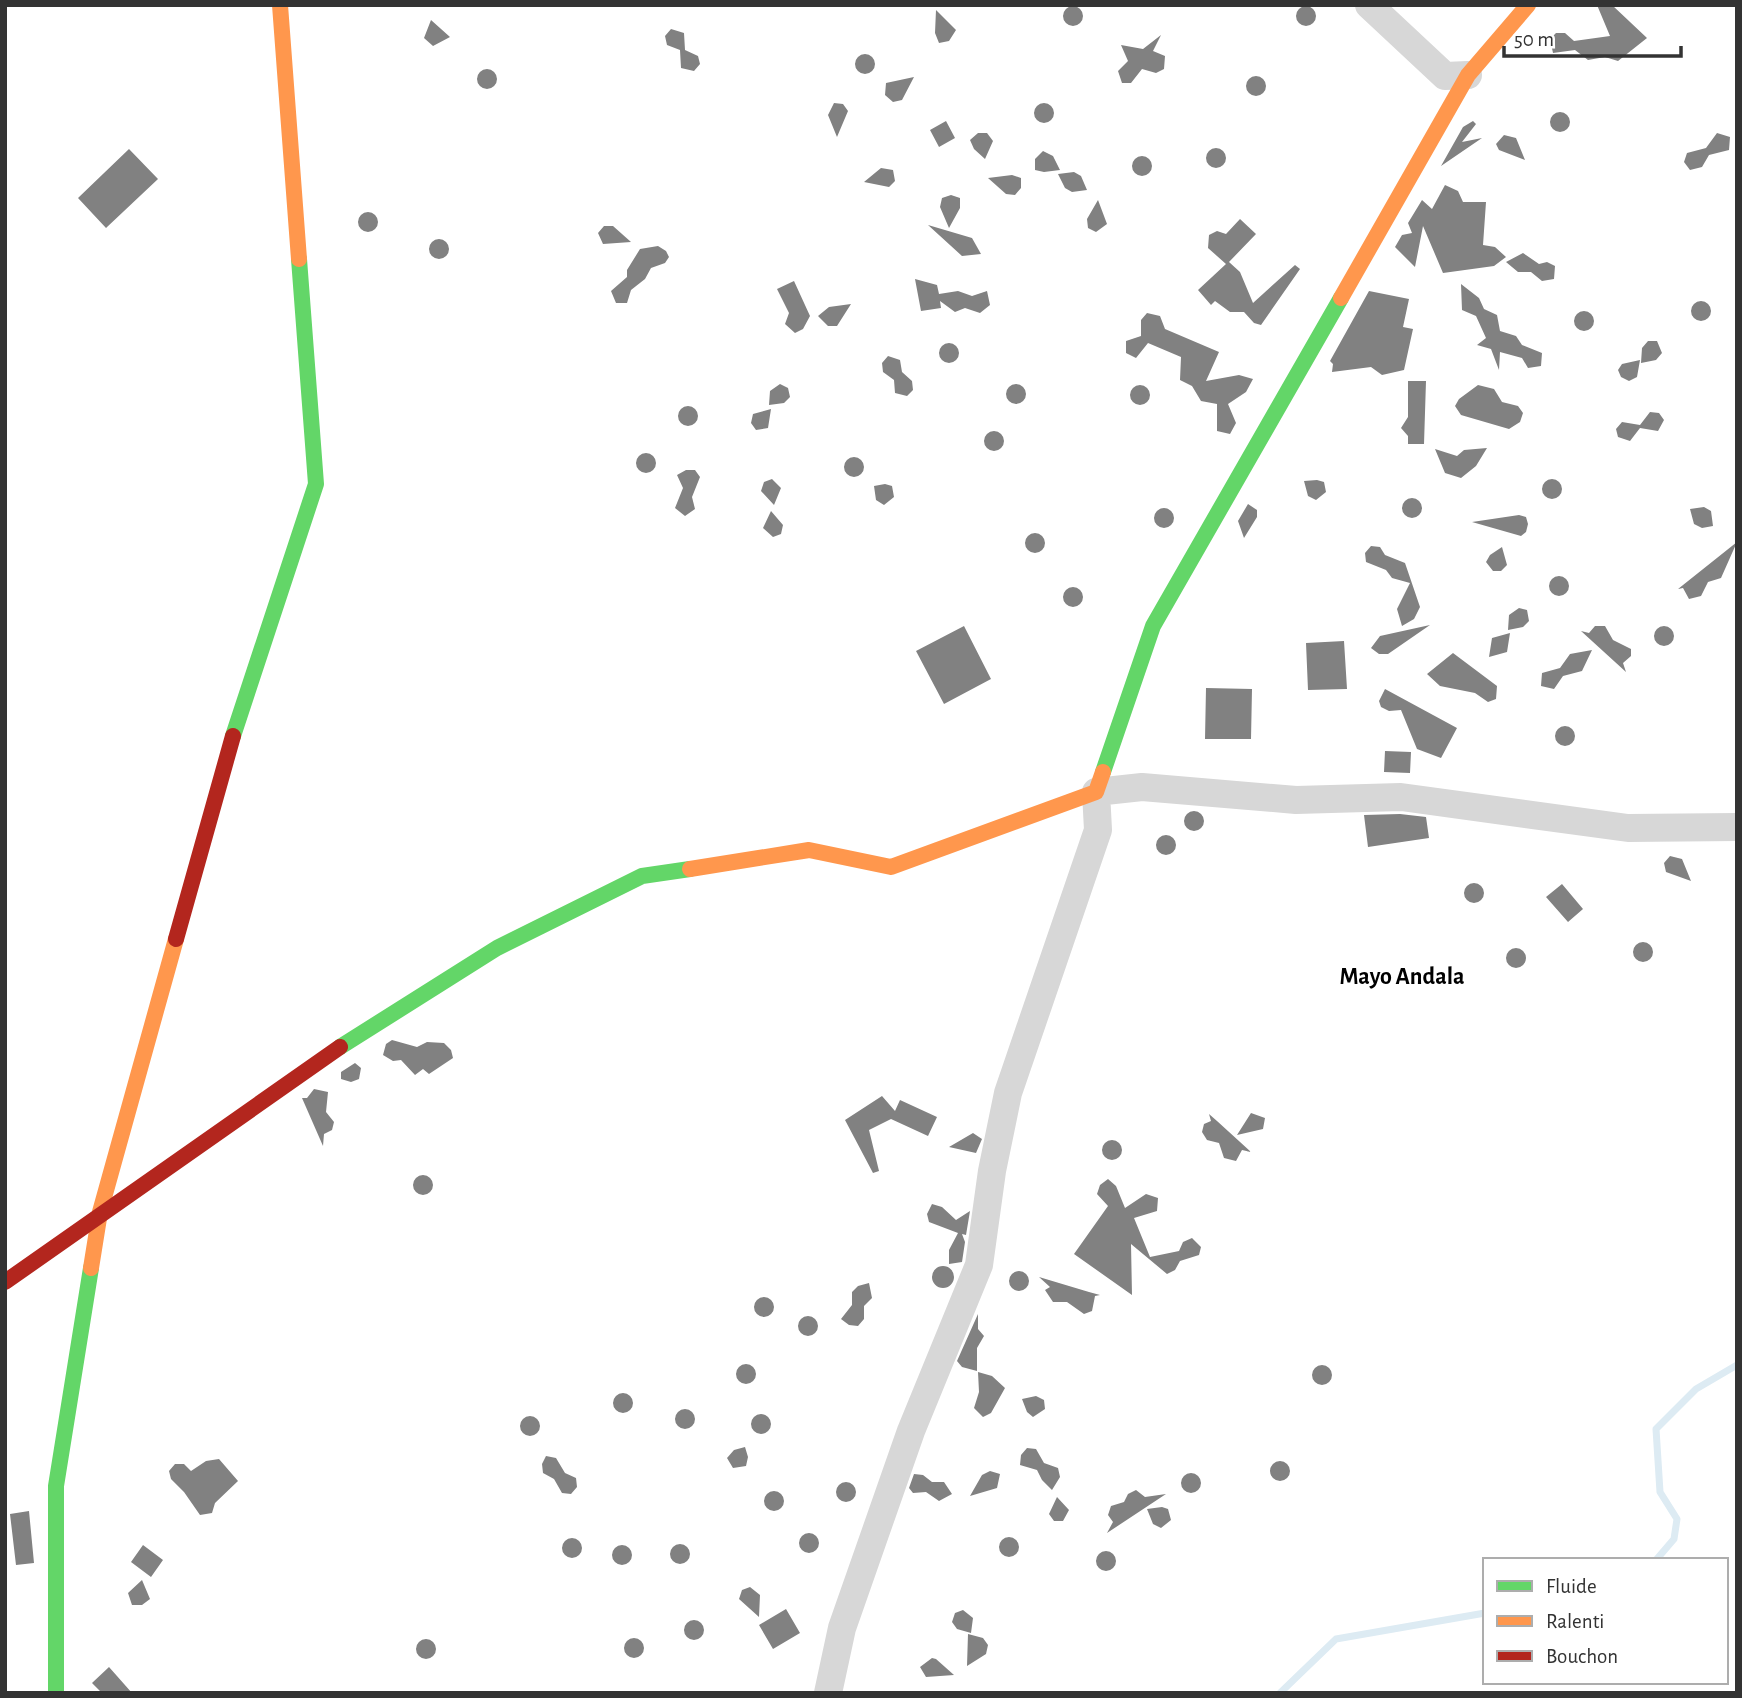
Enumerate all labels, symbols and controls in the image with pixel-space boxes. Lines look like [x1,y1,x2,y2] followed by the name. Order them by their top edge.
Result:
[1504,14,1681,58] scale bar
[1514,29,1554,50] text: 50 m
[1339,965,1465,989] district label: Mayo Andala
[1483,1558,1728,1684] legend
[1546,1576,1597,1597] text: Fluide
[1546,1611,1604,1632] text: Ralenti
[1546,1646,1618,1667] text: Bouchon

